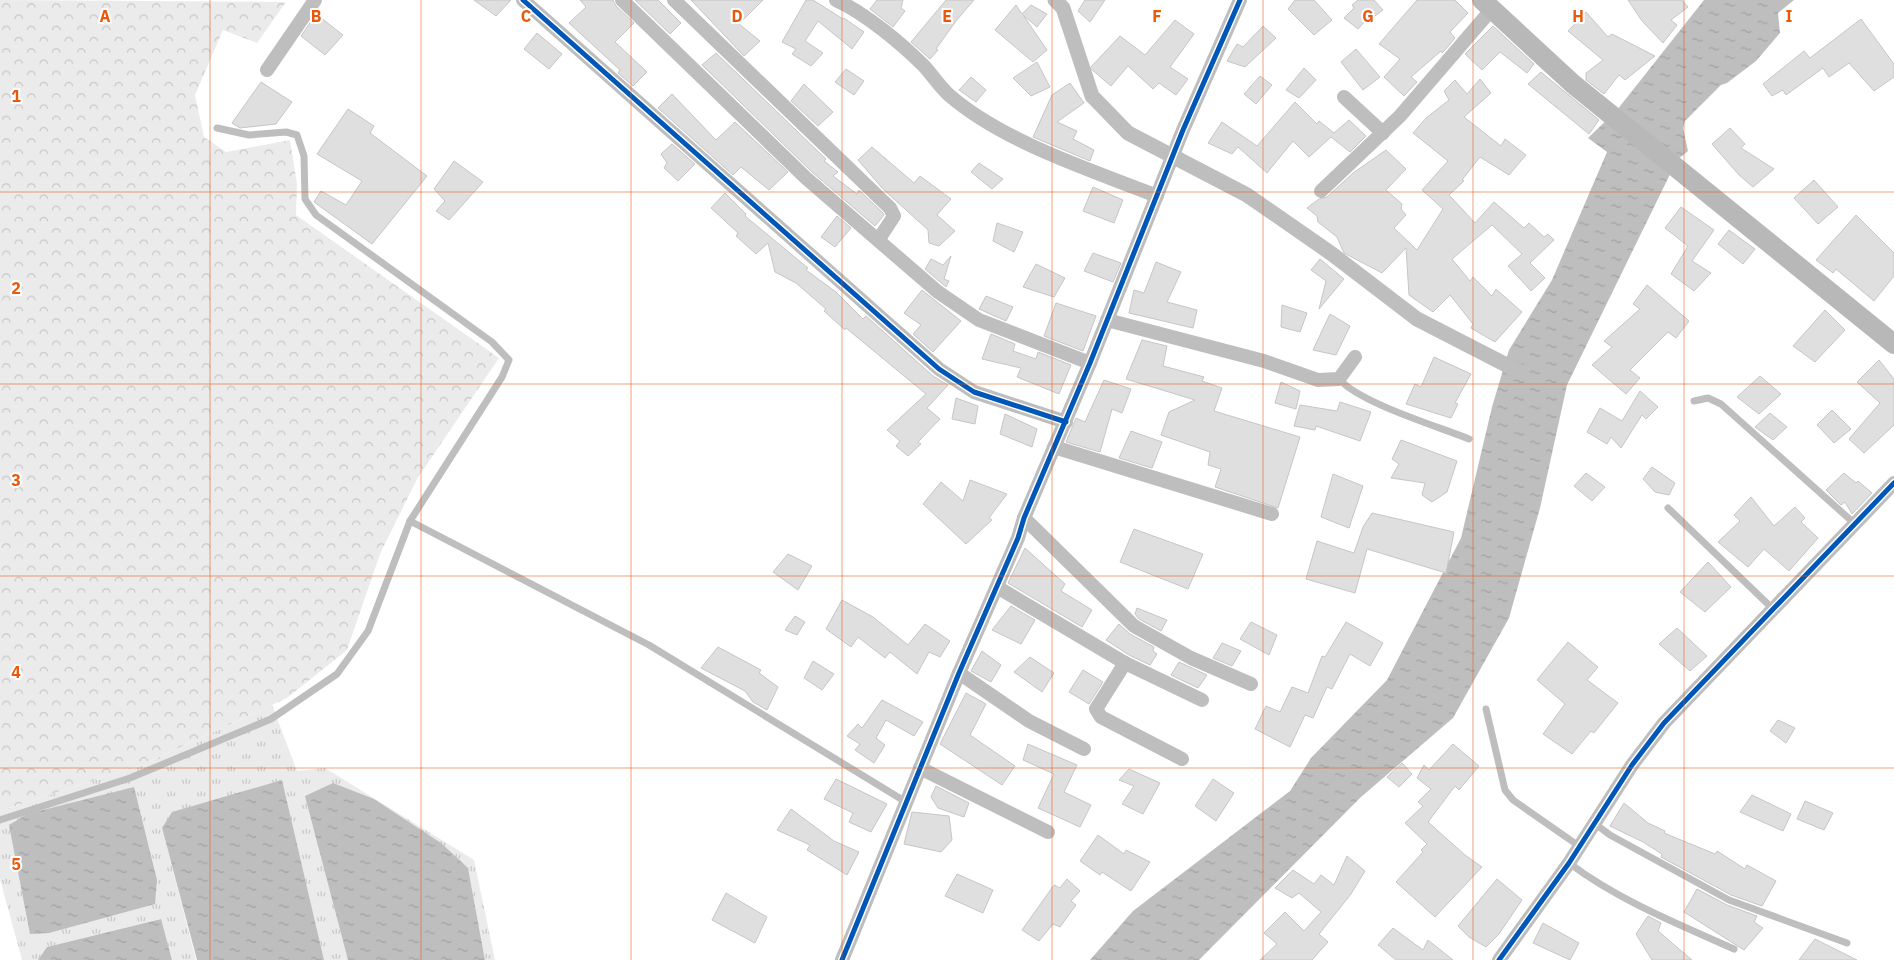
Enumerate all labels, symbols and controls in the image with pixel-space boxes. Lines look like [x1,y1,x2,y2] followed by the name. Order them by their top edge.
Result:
[100,6,111,26] text: A
[311,6,322,26] text: B
[521,6,531,26] text: C
[731,6,743,26] text: D
[942,6,952,26] text: E
[1152,6,1162,26] text: F
[1362,6,1374,26] text: G
[1572,6,1584,26] text: H
[1786,6,1793,26] text: I
[11,86,21,106] text: 1
[11,278,21,298] text: 2
[11,470,21,490] text: 3
[11,662,21,682] text: 4
[11,854,21,874] text: 5

